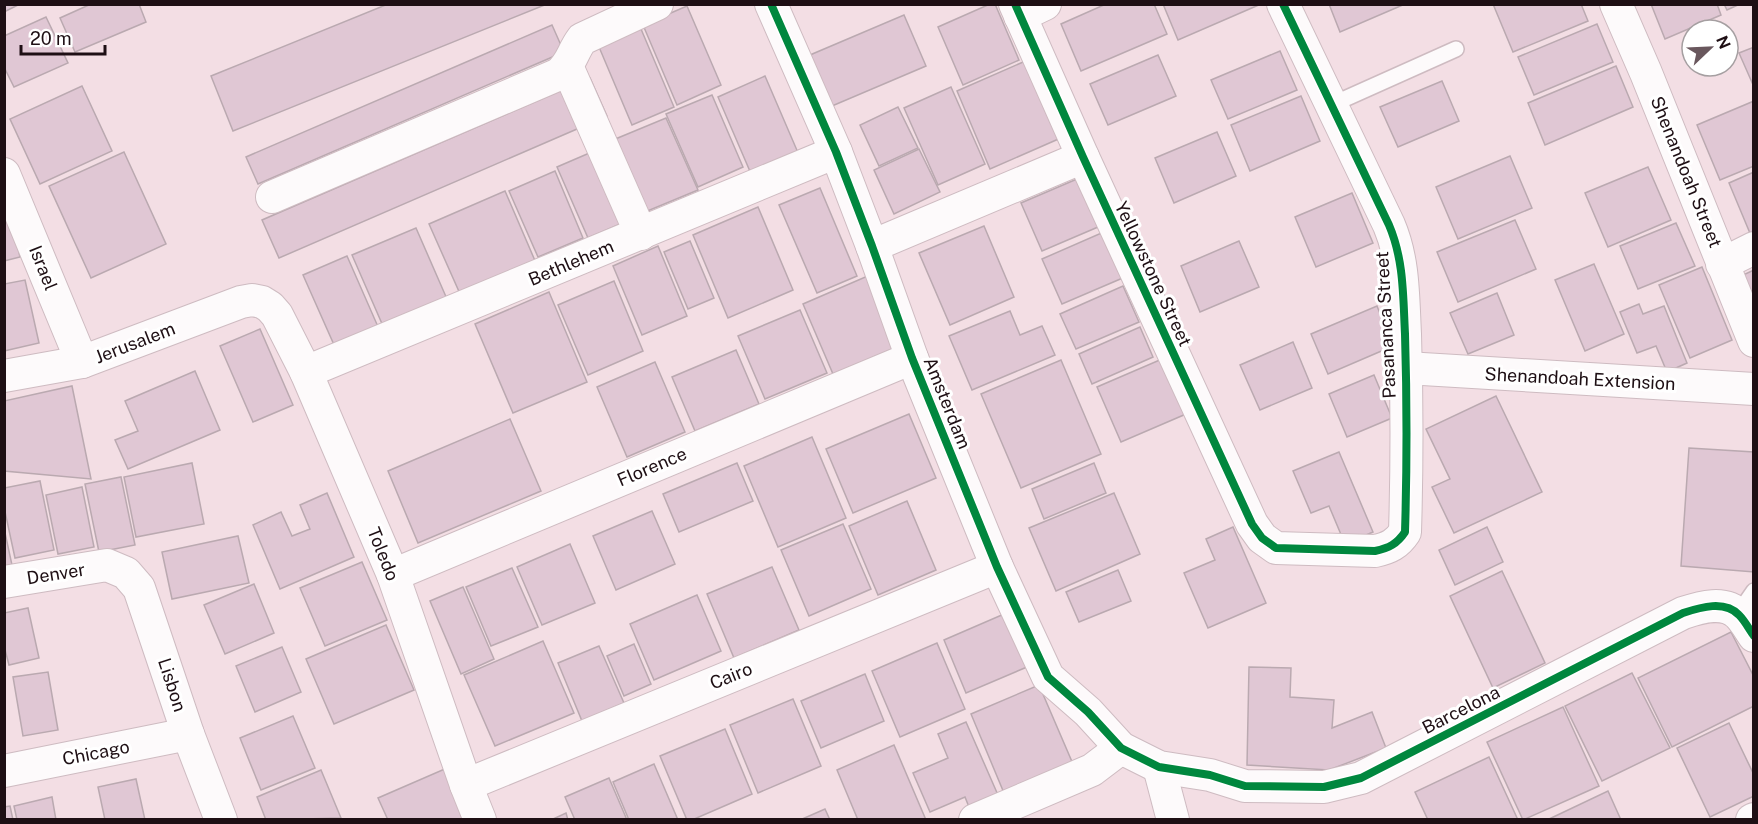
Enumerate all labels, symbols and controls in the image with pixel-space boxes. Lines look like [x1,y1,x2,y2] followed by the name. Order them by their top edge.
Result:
[21,18,105,56] scale bar
[1680,18,1740,78] north arrow
[30,28,72,49] text: 20 m
[1712,33,1735,52] text: N
[1646,93,1726,251] street label: Shenandoah Street
[1111,198,1196,350] street label: Yellowstone Street
[525,235,617,290] street label: Bethlehem
[25,242,62,293] street label: Israel
[1371,251,1400,399] street label: Pasananca Street
[92,318,178,367] street label: Jerusalem
[920,354,975,452] street label: Amsterdam
[1484,363,1676,394] street label: Shenandoah Extension
[614,443,690,491] street label: Florence
[363,524,404,584] street label: Toledo
[25,559,87,588] street label: Denver
[154,655,191,714] street label: Lisbon
[707,658,755,693] street label: Cairo
[1418,681,1503,738] street label: Barcelona
[61,736,131,769] street label: Chicago

